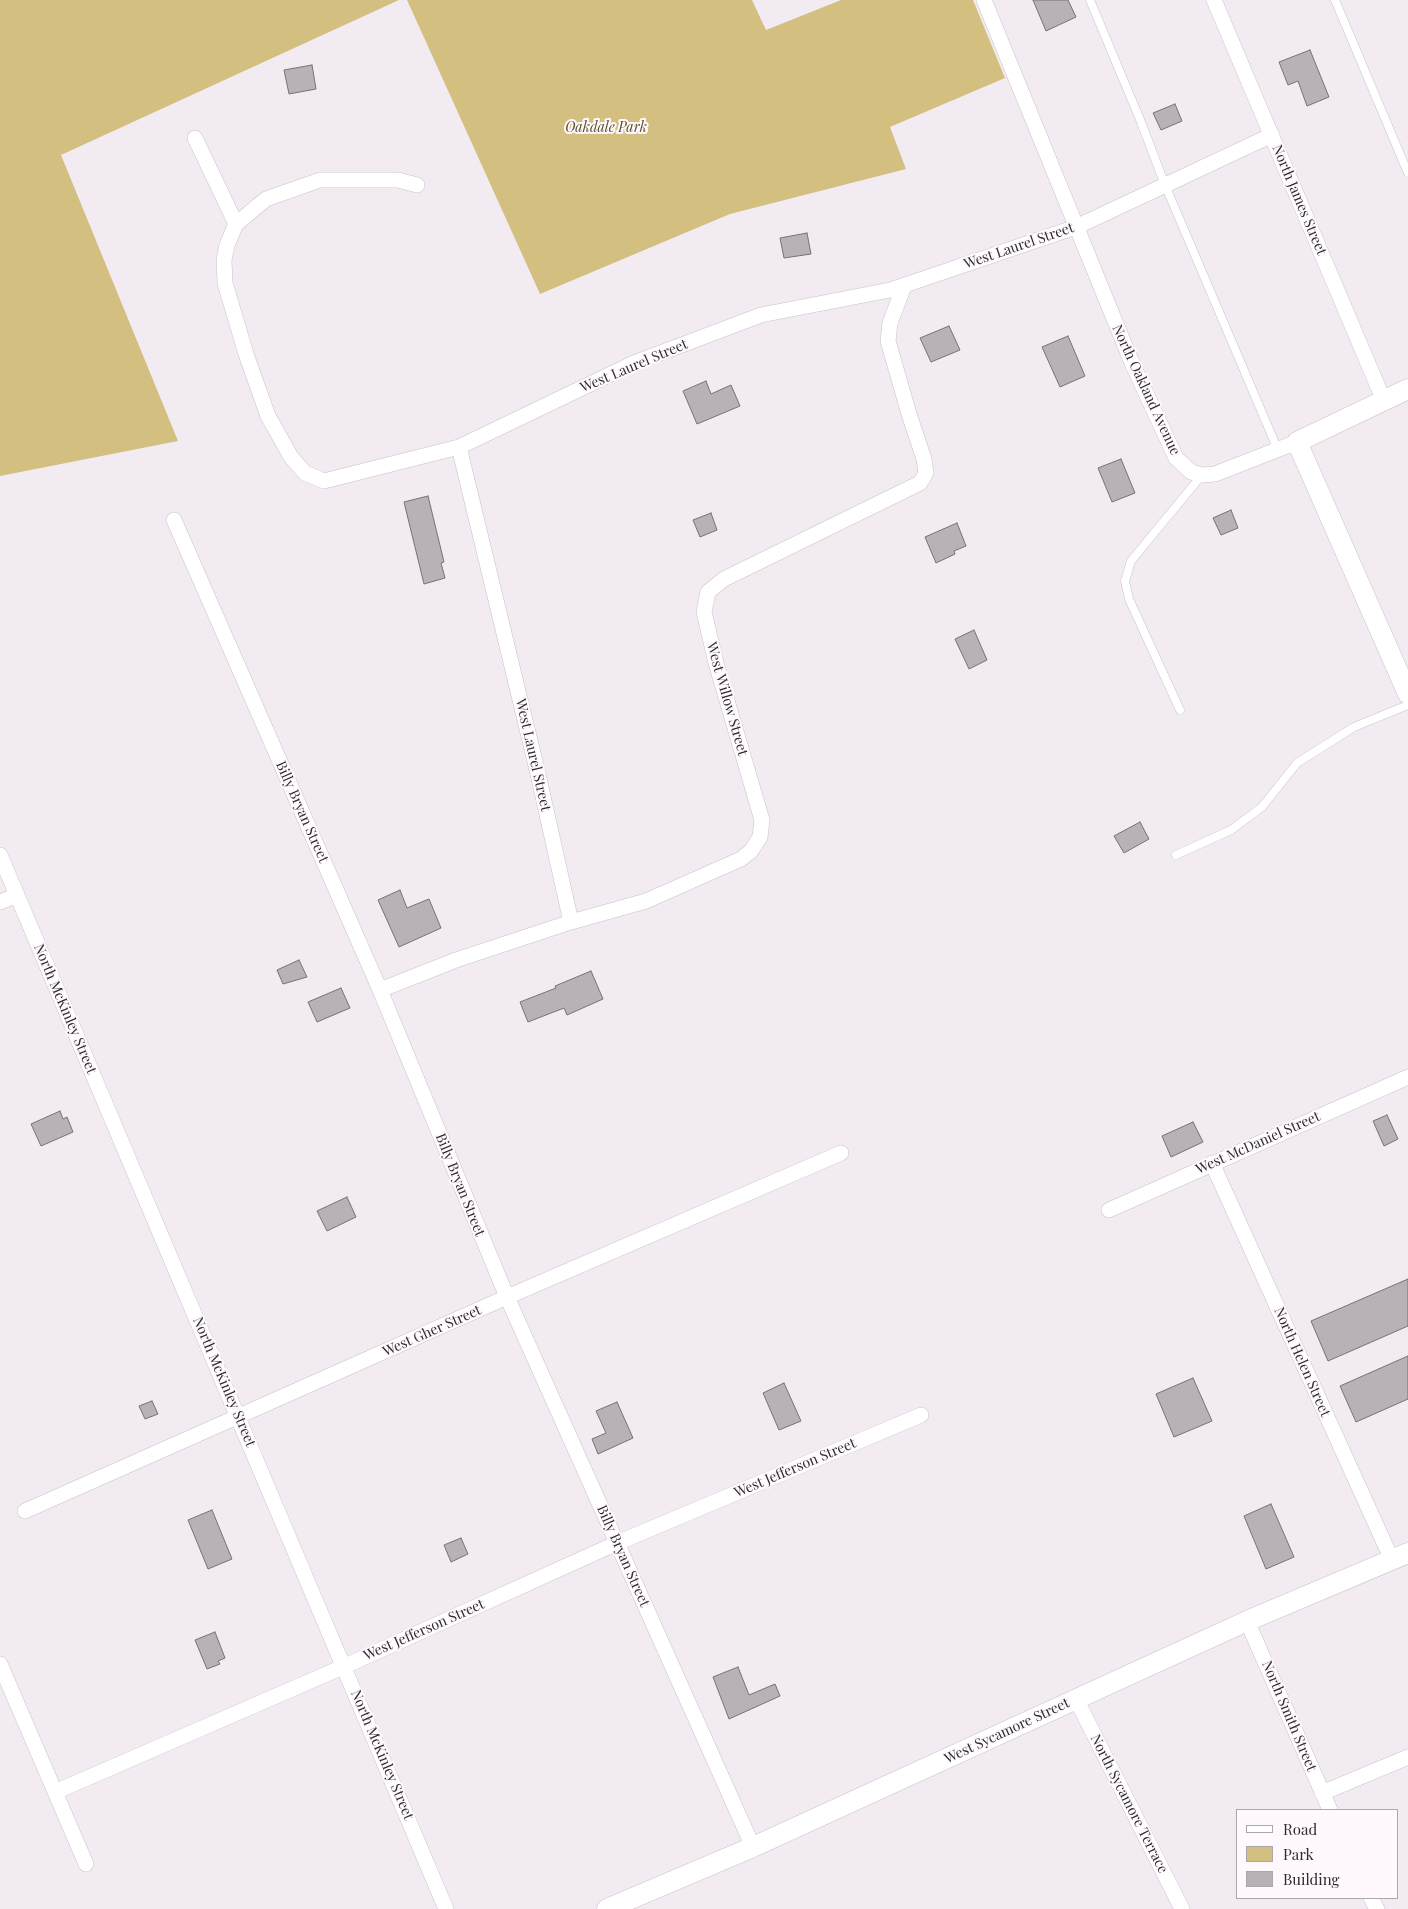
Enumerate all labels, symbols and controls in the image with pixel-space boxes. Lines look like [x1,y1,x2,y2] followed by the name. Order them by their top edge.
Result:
[565,120,647,136] park label: Oakdale Park
[1268,142,1330,258] street label: North James Street
[962,219,1076,273] street label: West Laurel Street
[1108,322,1184,458] street label: North Oakland Avenue
[578,336,690,396] street label: West Laurel Street
[703,640,751,758] street label: West Willow Street
[512,697,554,813] street label: West Laurel Street
[272,759,332,865] street label: Billy Bryan Street
[30,942,100,1076] street label: North McKinley Street
[1193,1108,1323,1178] street label: West McDaniel Street
[432,1131,488,1239] street label: Billy Bryan Street
[380,1302,484,1360] street label: West Gher Street
[1270,1305,1334,1419] street label: North Helen Street
[189,1315,259,1449] street label: North McKinley Street
[732,1435,858,1501] street label: West Jefferson Street
[593,1503,653,1609] street label: Billy Bryan Street
[361,1596,487,1664] street label: West Jefferson Street
[1258,1658,1320,1774] street label: North Smith Street
[347,1688,417,1822] street label: North McKinley Street
[942,1695,1072,1767] street label: West Sycamore Street
[1087,1732,1171,1876] street label: North Sycamore Terrace
[1236,1809,1398,1899] legend
[1283,1819,1317,1839] text: Road
[1283,1844,1314,1864] text: Park
[1283,1869,1339,1889] text: Building

